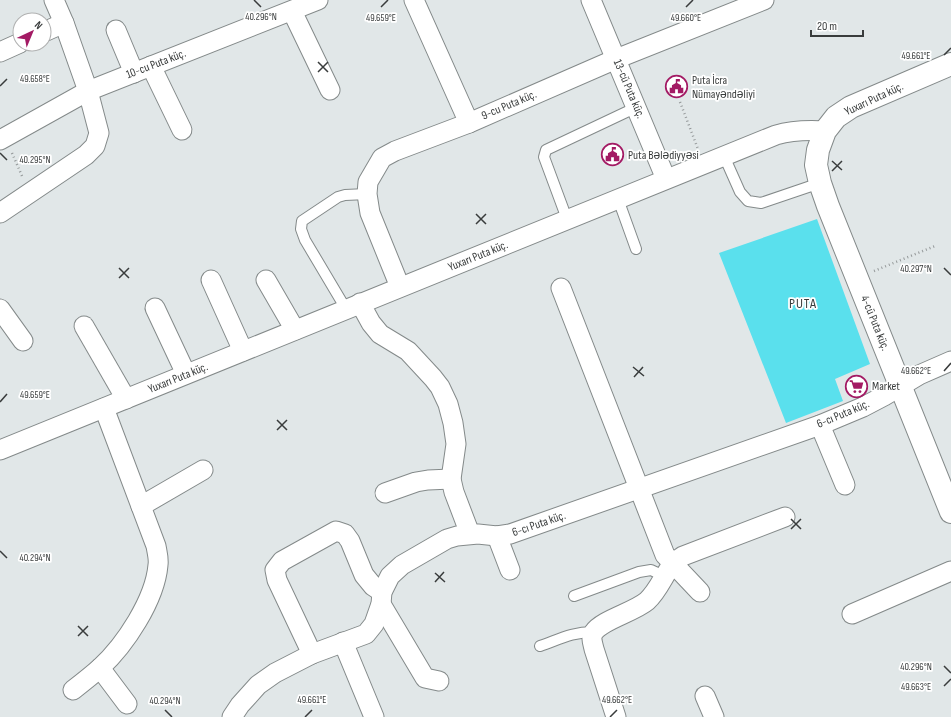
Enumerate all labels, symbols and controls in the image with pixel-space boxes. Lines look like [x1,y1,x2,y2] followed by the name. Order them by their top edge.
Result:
[245,11,277,23] text: 40.296°N
[12,12,52,52] north arrow
[366,12,396,24] text: 49.659°E
[671,12,701,24] text: 49.660°E
[811,12,863,38] scale bar
[32,18,45,32] text: N
[817,19,837,34] text: 20 m
[124,46,188,82] street label: 10-cu Puta küç.
[902,50,930,62] text: 49.661°E
[610,57,648,121] street label: 13-cü Puta küç.
[20,73,50,85] text: 49.658°E
[692,73,755,102] place label: Puta İcra Nümayəndəliyi
[664,74,690,100] public building icon: Puta İcra Nümayəndəliyi
[842,79,906,119] street label: Yuxarı Puta küç.
[479,87,539,123] street label: 9-cu Puta küç.
[600,142,626,168] public building icon: Puta Bələdiyyəsi
[628,148,699,163] place label: Puta Bələdiyyəsi
[19,154,51,166] text: 40.295°N
[446,237,510,275] street label: Yuxarı Puta küç.
[900,263,932,275] text: 40.297°N
[857,293,893,353] street label: 4-cü Puta küç.
[789,295,817,312] district label: PUTA
[146,359,210,397] street label: Yuxarı Puta küç.
[901,365,931,377] text: 49.662°E
[844,373,870,399] supermarket icon: Market
[872,379,900,394] place label: Market
[20,389,50,401] text: 49.659°E
[814,396,872,432] street label: 6-cı Puta küç.
[510,508,568,540] street label: 6-cı Puta küç.
[20,552,51,564] text: 40.294°N
[900,661,932,673] text: 40.296°N
[901,681,931,693] text: 49.663°E
[298,694,326,706] text: 49.661°E
[602,694,632,706] text: 49.662°E
[150,695,181,707] text: 40.294°N

